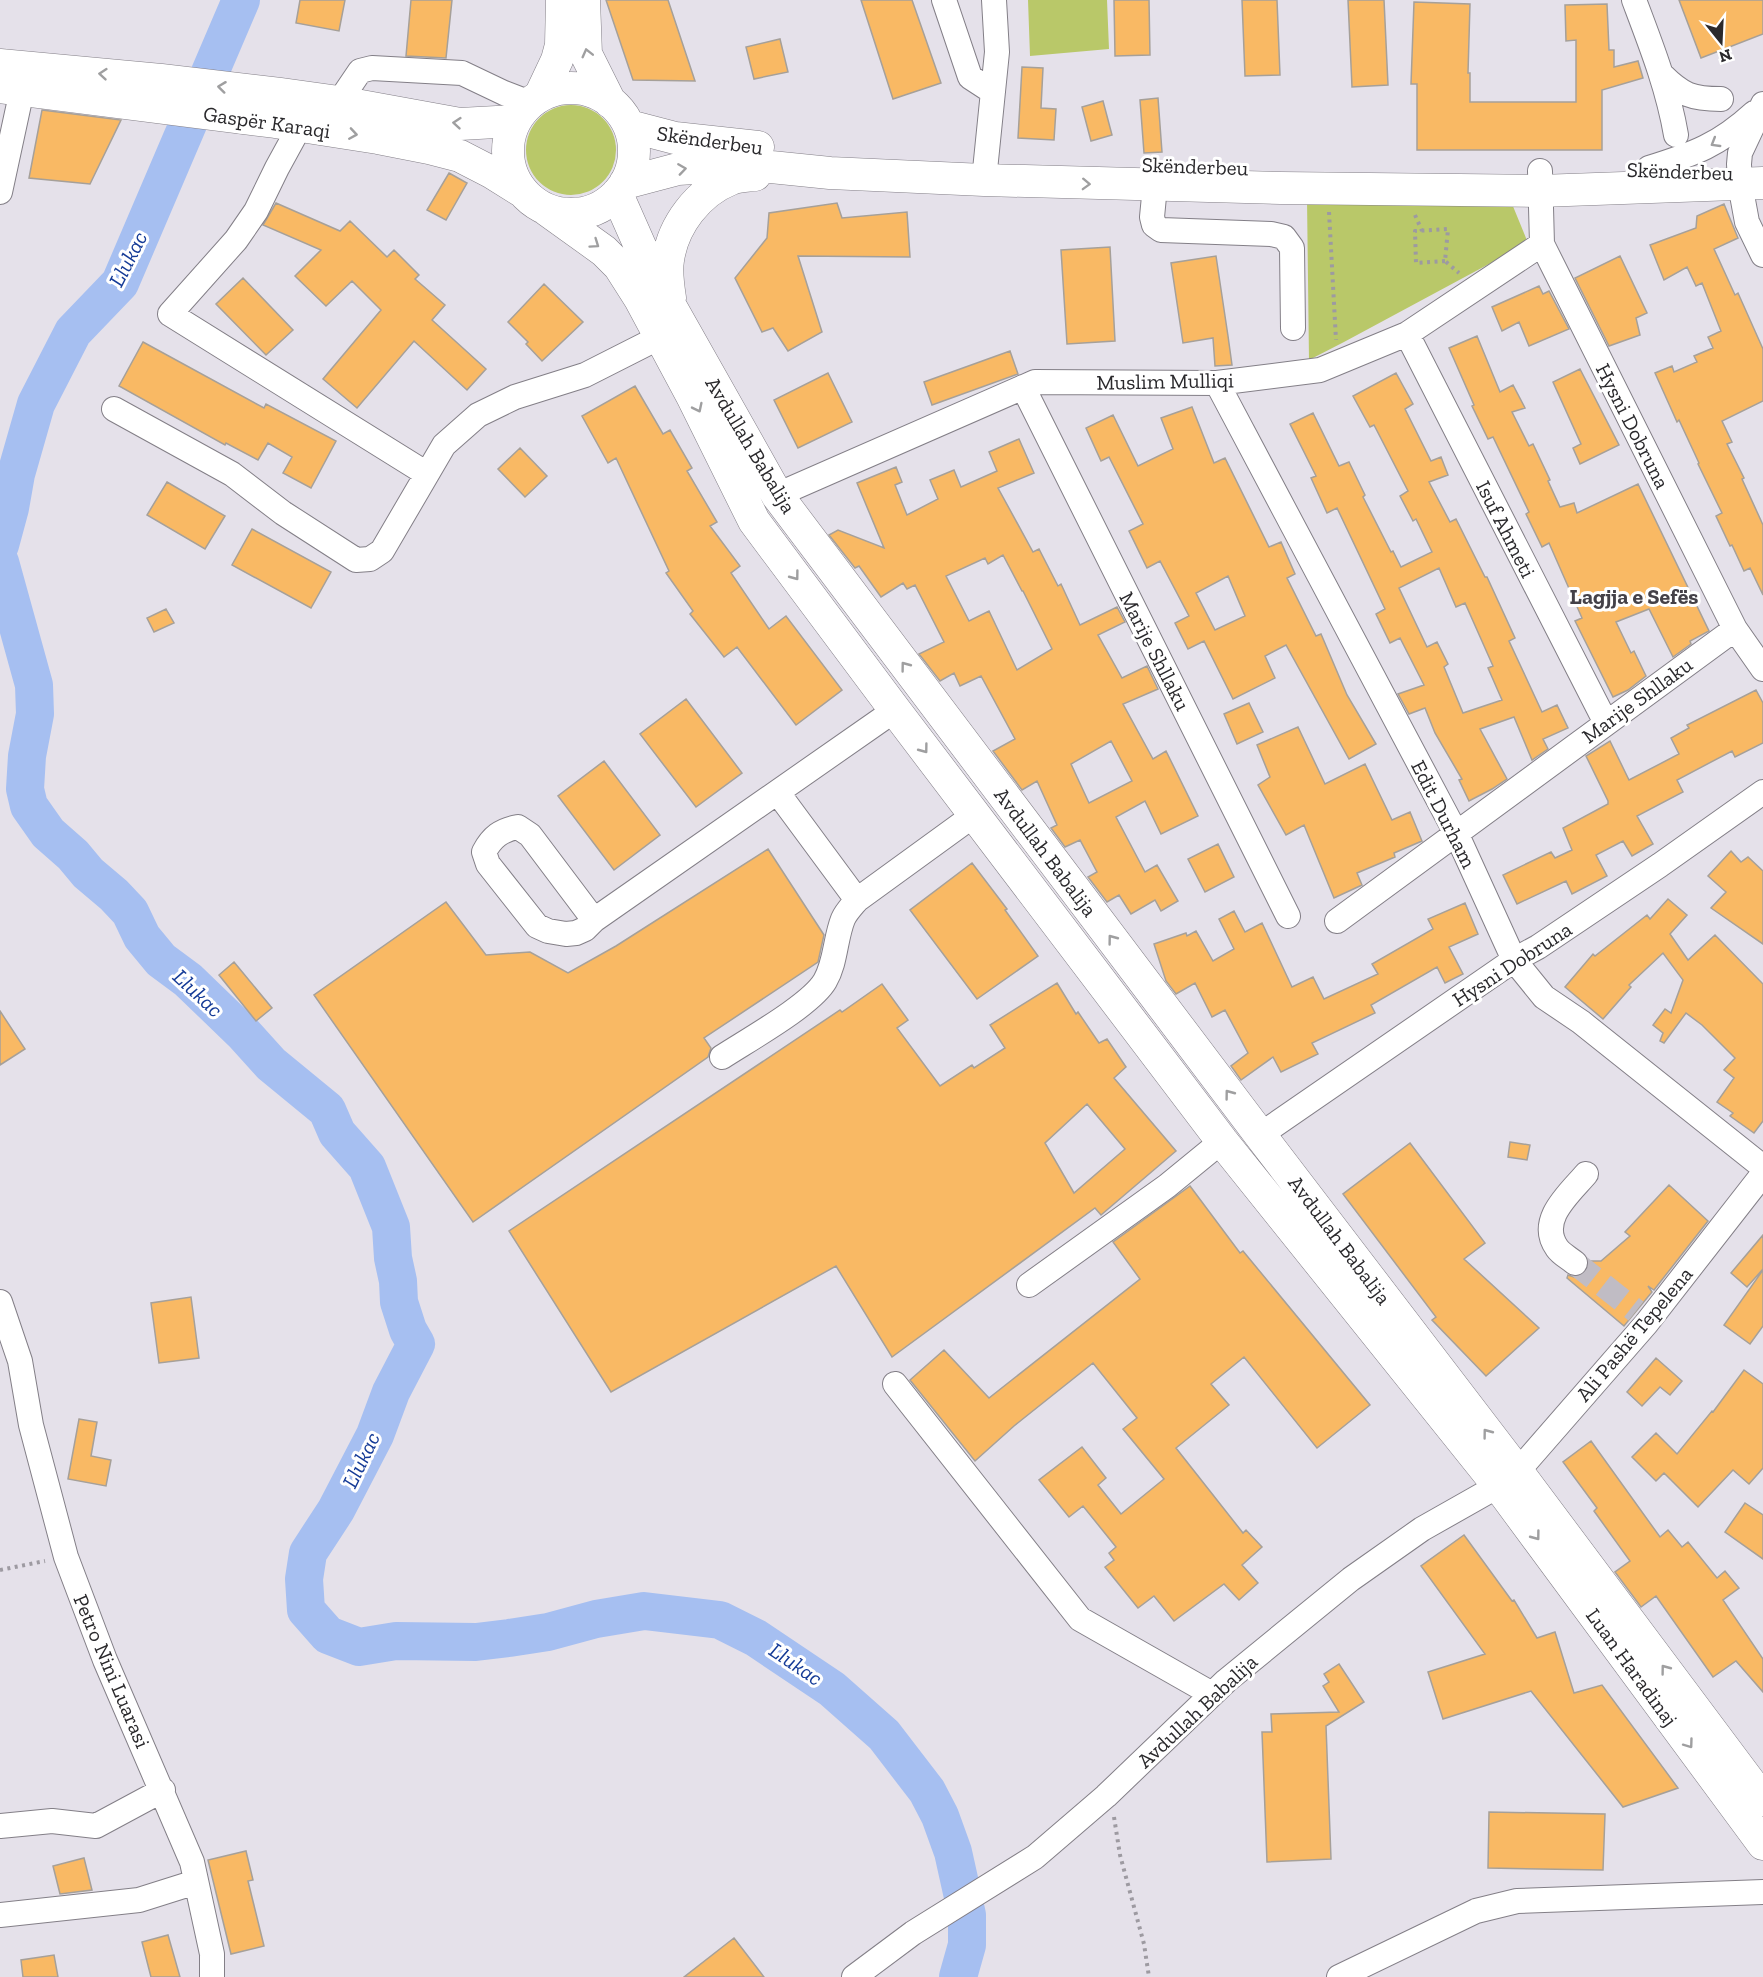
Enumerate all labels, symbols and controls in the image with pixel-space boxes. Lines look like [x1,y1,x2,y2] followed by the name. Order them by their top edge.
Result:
[1691,12,1751,72] north arrow
[1717,45,1734,67] text: N
[582,48,595,58] one-way arrow
[98,68,107,81] one-way arrow
[217,81,227,94] one-way arrow
[202,101,332,143] street label: Gaspër Karaqi
[452,117,462,130] one-way arrow
[655,120,765,160] street label: Skënderbeu
[348,128,358,140] one-way arrow
[1711,135,1721,147] one-way arrow
[1141,152,1249,180] street label: Skënderbeu
[1626,157,1734,185] street label: Skënderbeu
[678,163,687,175] one-way arrow
[1082,177,1091,190] one-way arrow
[103,227,153,291] water label: Llukac
[588,237,599,248] one-way arrow
[1591,359,1675,493] street label: Hysni Dobruna
[1096,367,1234,395] street label: Muslim Mulliqi
[700,372,802,518] street label: Avdullah Babalija
[691,401,702,412] one-way arrow
[1471,476,1541,582] street label: Isuf Ahmeti
[788,570,799,581] one-way arrow
[1570,583,1698,610] district label: Lagjja e Sefës
[1113,587,1196,715] street label: Marije Shllaku
[1577,652,1698,749] street label: Marije Shllaku
[902,662,913,673] one-way arrow
[917,742,928,753] one-way arrow
[1406,756,1482,872] street label: Edit Durham
[989,783,1103,922] street label: Avdullah Babalija
[1448,916,1576,1012] street label: Hysni Dobruna
[1108,934,1119,945] one-way arrow
[167,963,229,1023] water label: Llukac
[1225,1090,1236,1101] one-way arrow
[1283,1171,1397,1310] street label: Avdullah Babalija
[1571,1262,1697,1406] street label: Ali Pashë Tepelena
[336,1428,386,1492] water label: Llukac
[1484,1429,1495,1440] one-way arrow
[1528,1530,1539,1541] one-way arrow
[68,1590,156,1752] street label: Petro Nini Luarasi
[1580,1603,1683,1731] street label: Luan Haradinaj
[764,1636,828,1692] water label: Llukac
[1132,1649,1263,1774] street label: Avdullah Babalija
[1661,1665,1672,1676] one-way arrow
[1682,1737,1693,1748] one-way arrow

